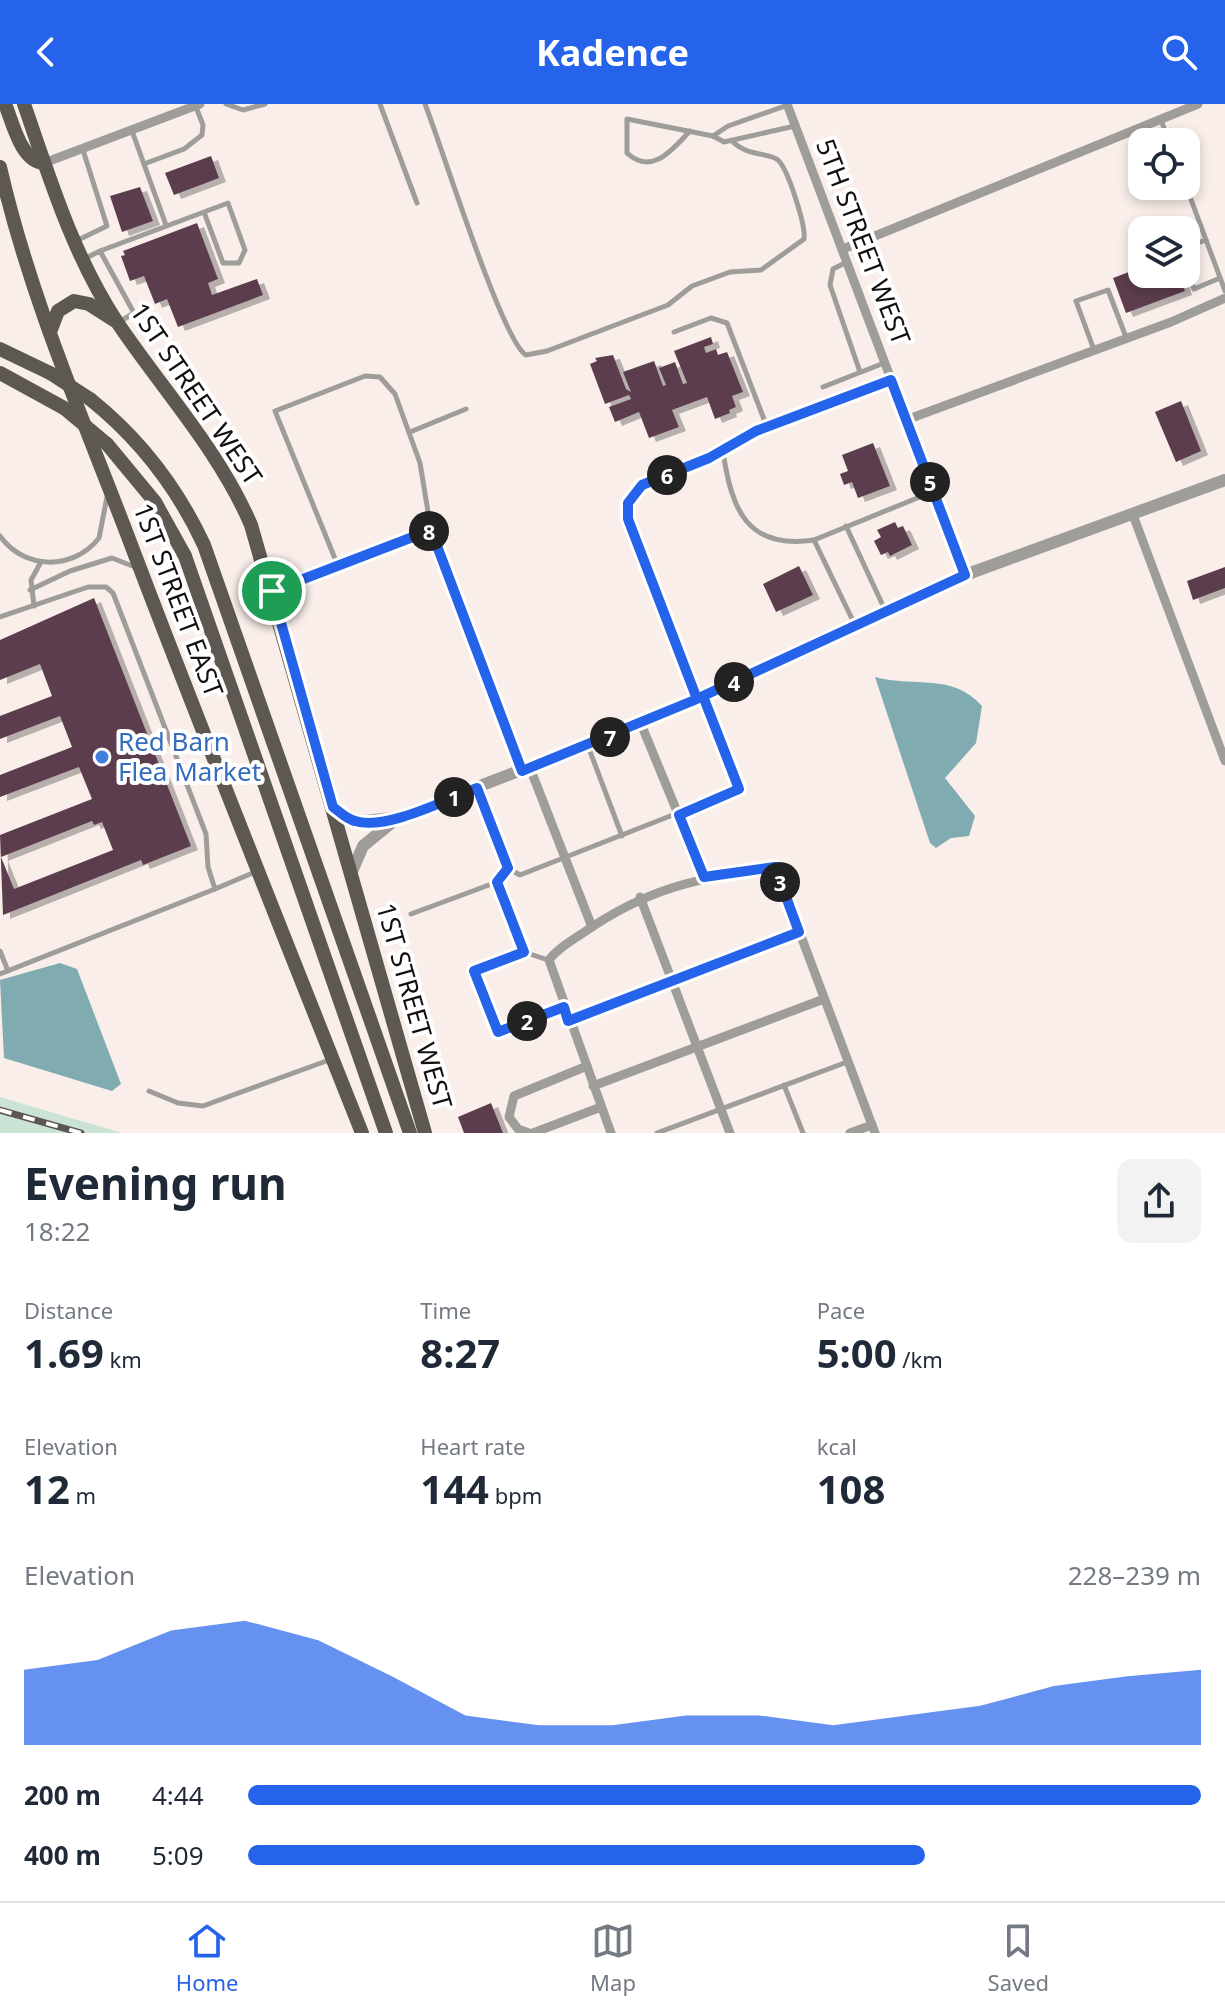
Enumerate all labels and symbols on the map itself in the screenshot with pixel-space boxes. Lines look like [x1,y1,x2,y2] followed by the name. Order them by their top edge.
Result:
[808,134,920,350] street label: 5TH STREET WEST
[122,295,272,492] street label: 1ST STREET WEST
[647,455,687,495] pin: 6
[910,462,950,502] pin: 5
[125,497,233,702] street label: 1ST STREET EAST
[409,511,449,551] pin: 8
[238,557,306,625] pin
[714,662,754,702] pin: 4
[590,717,630,757] pin: 7
[118,723,261,789] place label: Red Barn Flea Market
[93,748,111,766] marker: Red Barn Flea Market
[434,777,474,817] pin: 1
[760,862,800,902] pin: 3
[368,899,462,1113] street label: 1ST STREET WEST
[507,1001,547,1041] pin: 2

